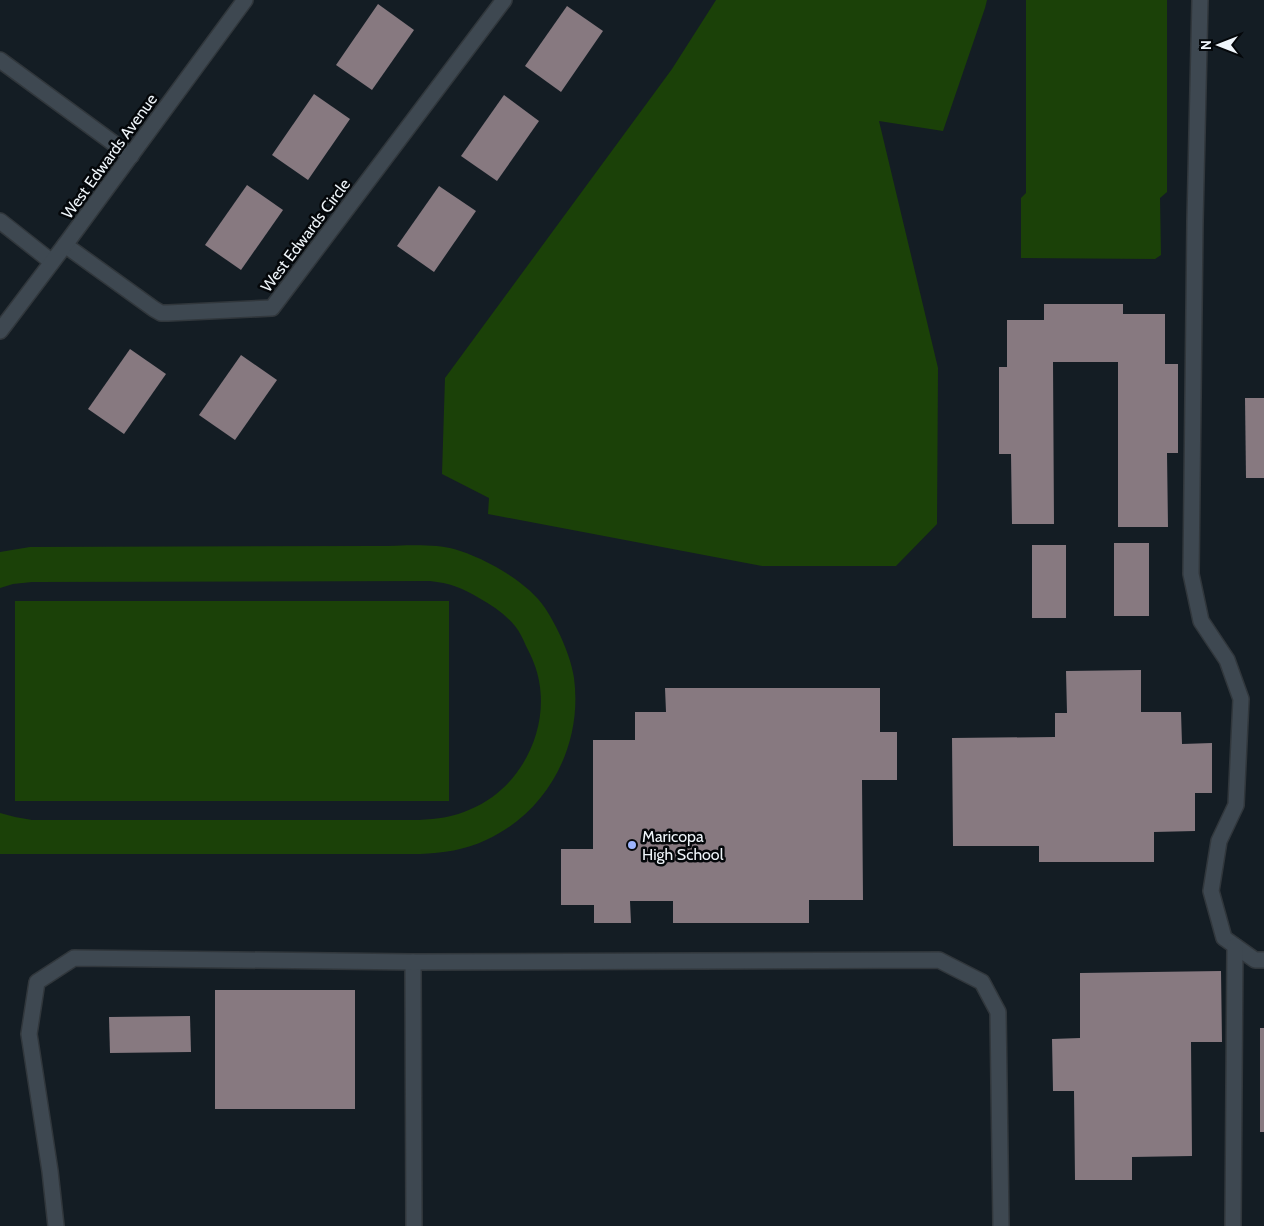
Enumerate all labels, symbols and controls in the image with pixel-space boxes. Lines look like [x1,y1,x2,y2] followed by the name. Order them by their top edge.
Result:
[1194,20,1244,70] north arrow
[1197,40,1215,50] text: N
[58,90,161,222] street label: West Edwards Avenue
[257,175,354,296] street label: West Edwards Circle
[642,827,724,864] place label: Maricopa High School
[626,839,638,851] marker: Maricopa High School

